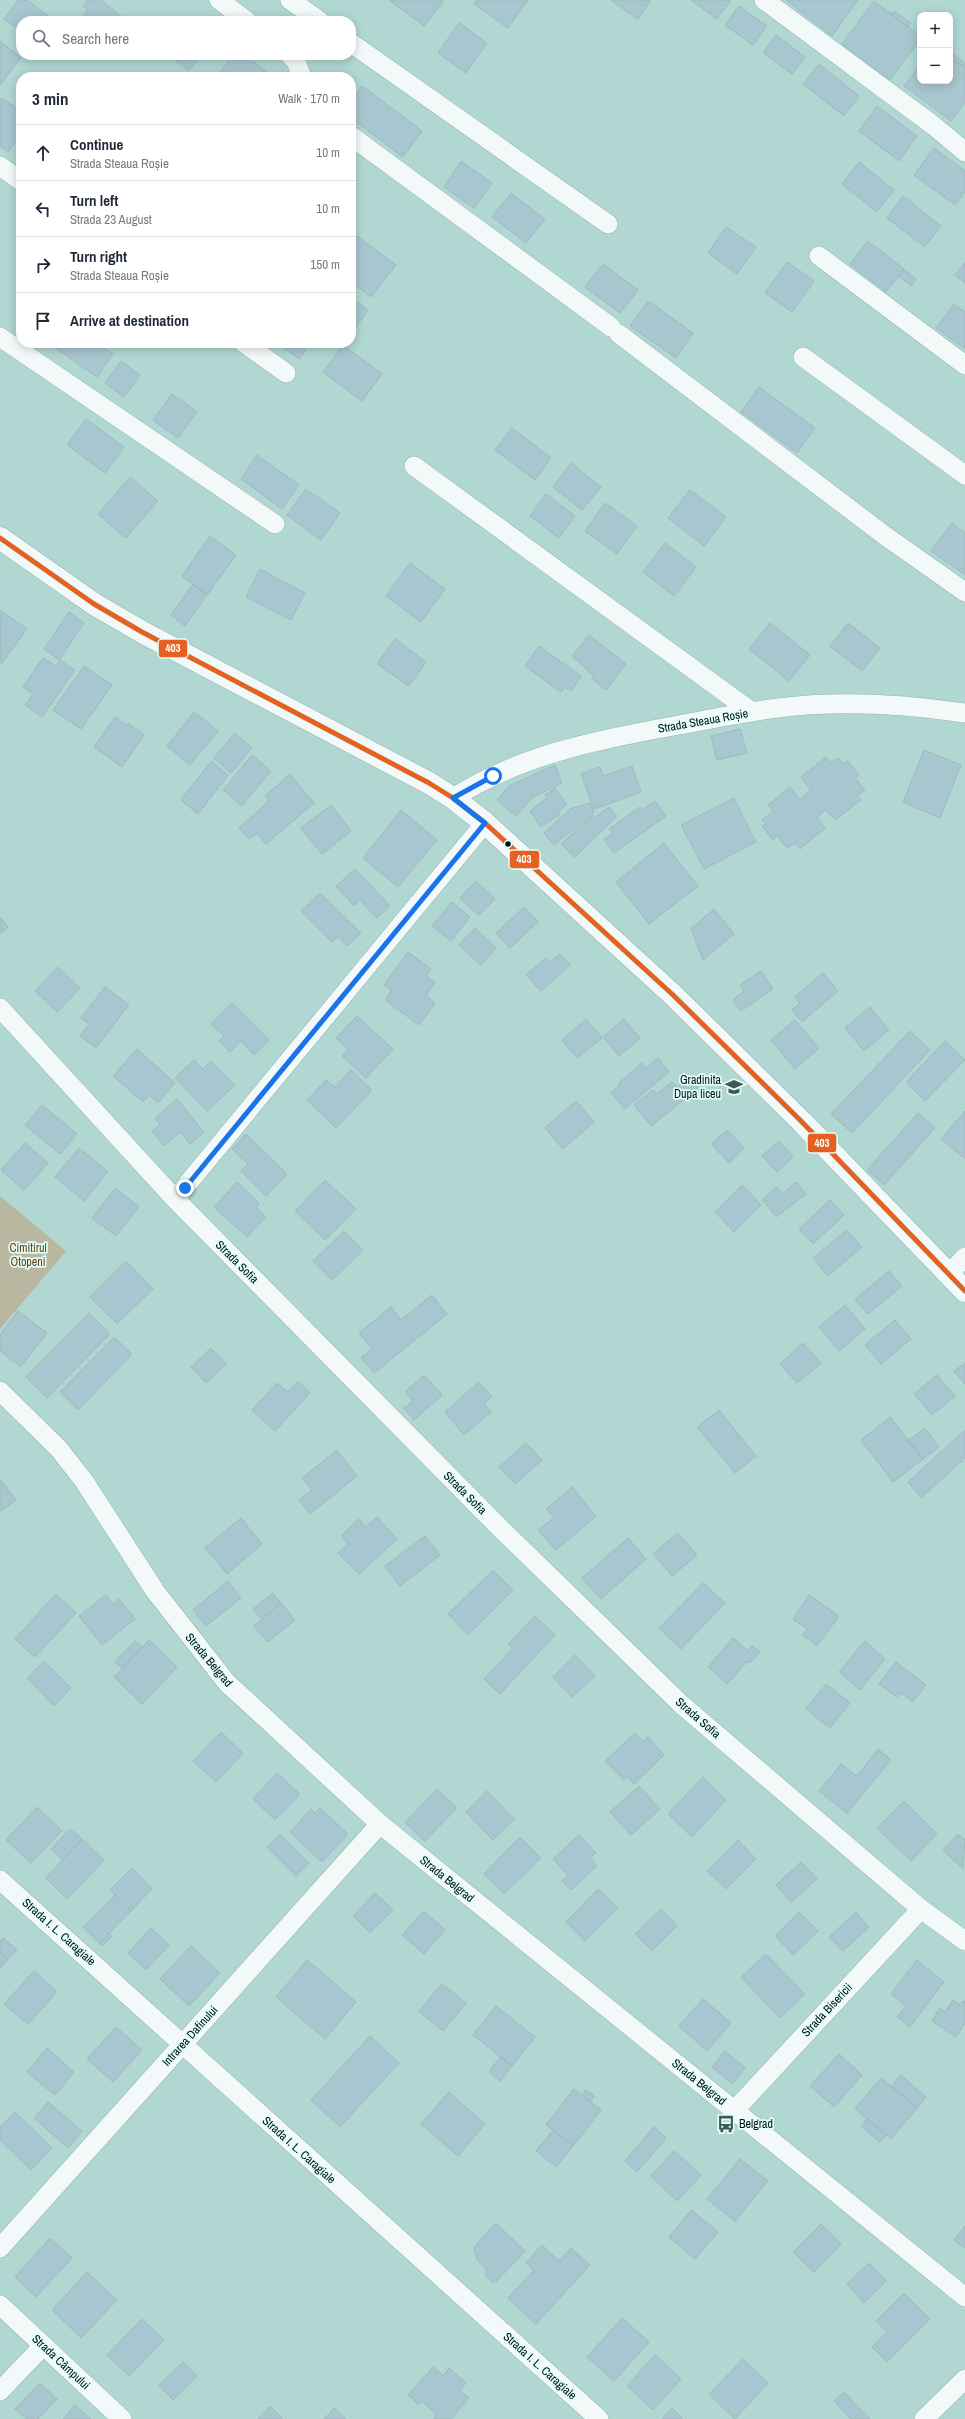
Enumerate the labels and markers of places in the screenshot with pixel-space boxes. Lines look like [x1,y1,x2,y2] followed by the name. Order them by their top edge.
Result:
[503,839,513,849] unlabelled marker
[674,1072,722,1102] place label: Gradinita Dupa liceu
[724,1077,744,1097] school or university icon: Gradinita Dupa liceu
[716,2114,736,2134] bus stop icon: Belgrad
[739,2116,773,2132] place label: Belgrad

